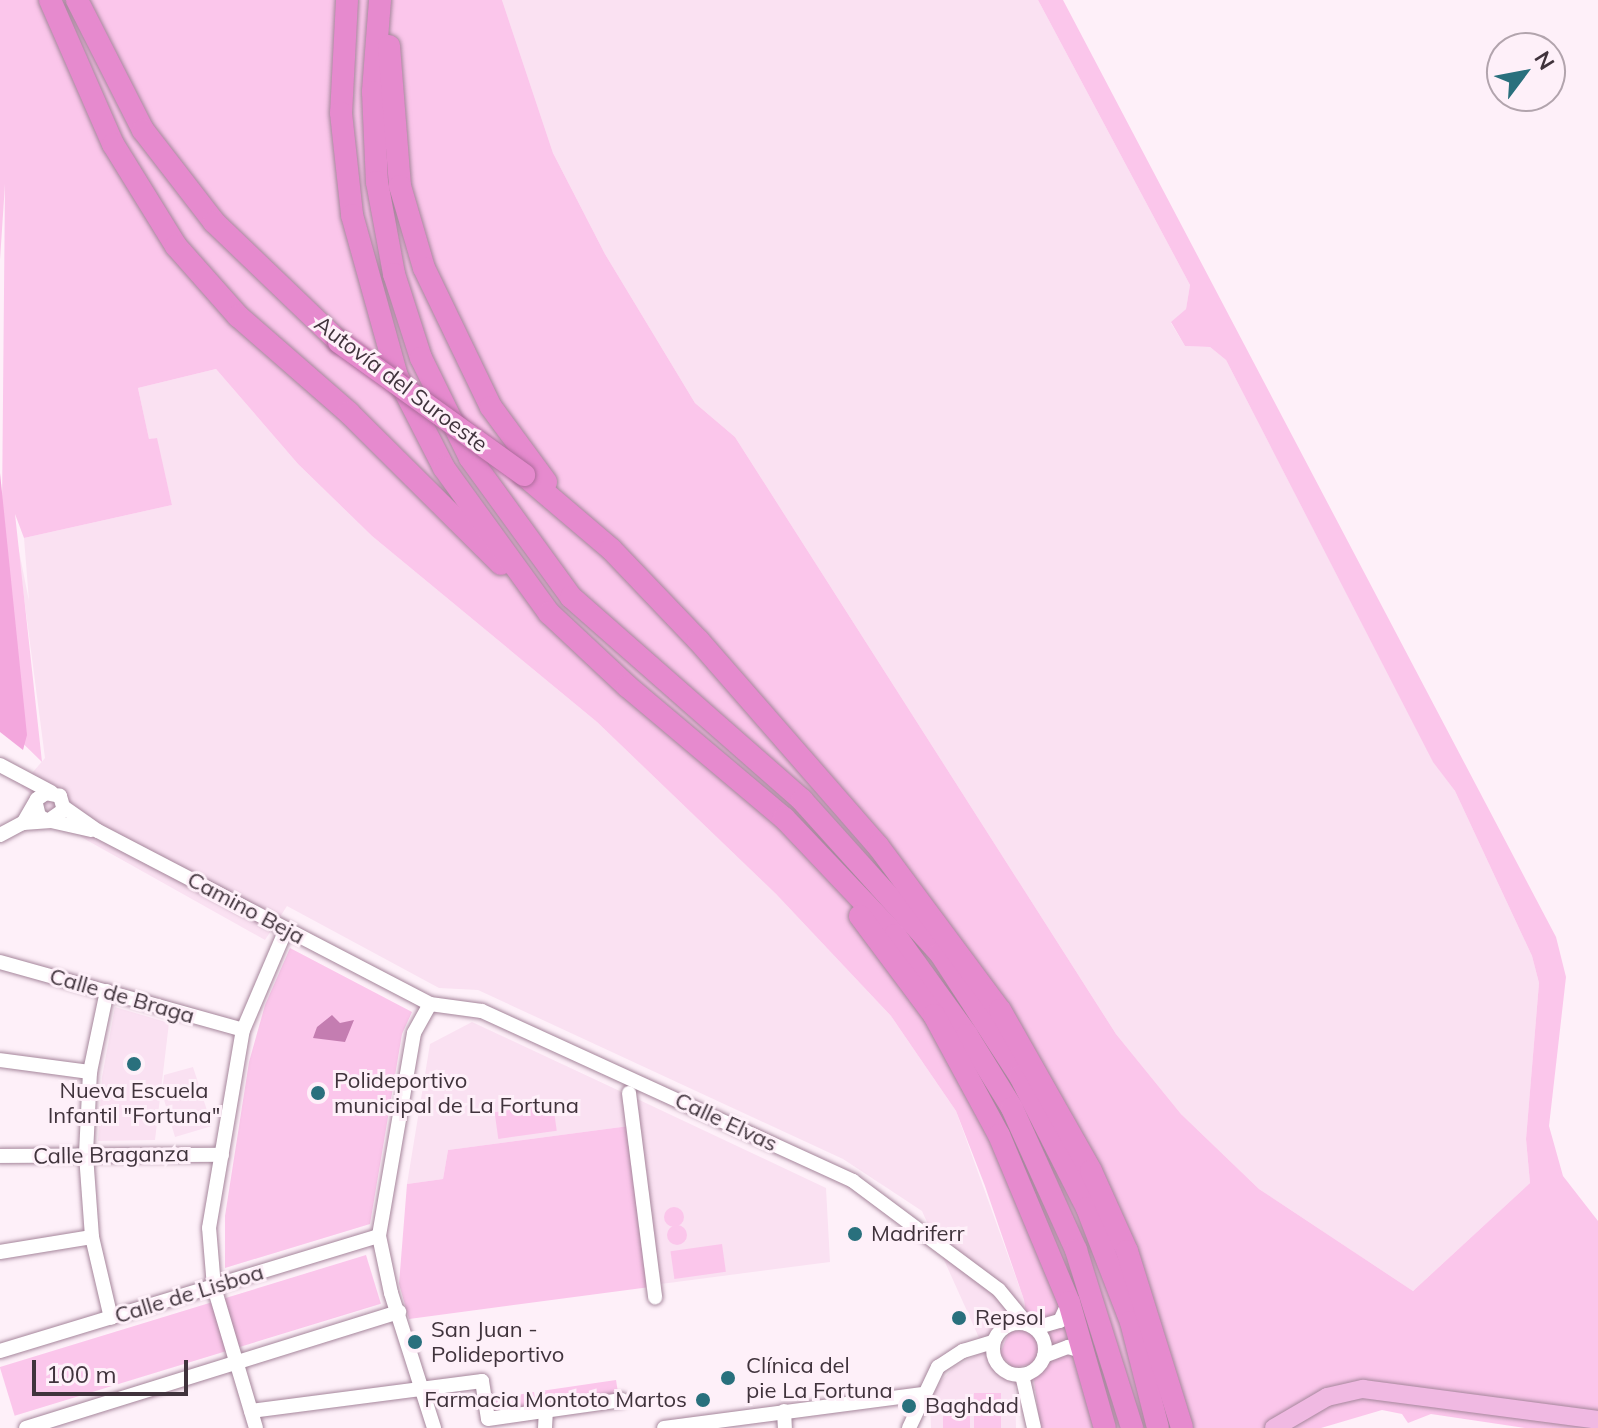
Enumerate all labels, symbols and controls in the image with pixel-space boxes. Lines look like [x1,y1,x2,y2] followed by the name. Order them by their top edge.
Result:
[1486,32,1566,112] north arrow
[1528,46,1561,75] text: N
[309,310,493,458] street label: Autovía del Suroeste
[183,866,309,950] street label: Camino Beja
[47,963,197,1029] street label: Calle de Braga
[125,1055,143,1073] marker: Nueva Escuela Infantil "Fortuna"
[334,1067,579,1118] place label: Polideportivo municipal de La Fortuna
[48,1077,220,1128] place label: Nueva Escuela Infantil "Fortuna"
[309,1084,327,1102] marker: Polideportivo municipal de La Fortuna
[671,1087,781,1157] street label: Calle Elvas
[33,1140,189,1170] street label: Calle Braganza
[871,1221,965,1247] place label: Madriferr
[846,1225,864,1243] marker: Madriferr
[111,1259,267,1329] street label: Calle de Lisboa
[975,1305,1044,1331] place label: Repsol
[950,1309,968,1327] marker: Repsol
[431,1316,564,1368] place label: San Juan - Polideportivo
[406,1333,424,1351] marker: San Juan - Polideportivo
[36,1344,192,1394] scale bar
[746,1352,893,1404] place label: Clínica del pie La Fortuna
[46,1359,117,1389] text: 100 m
[717,1367,739,1389] marker: Clínica del pie La Fortuna
[424,1387,687,1413] place label: Farmacia Montoto Martos
[694,1391,712,1409] marker: Farmacia Montoto Martos
[925,1393,1019,1419] place label: Baghdad
[900,1397,918,1415] marker: Baghdad

